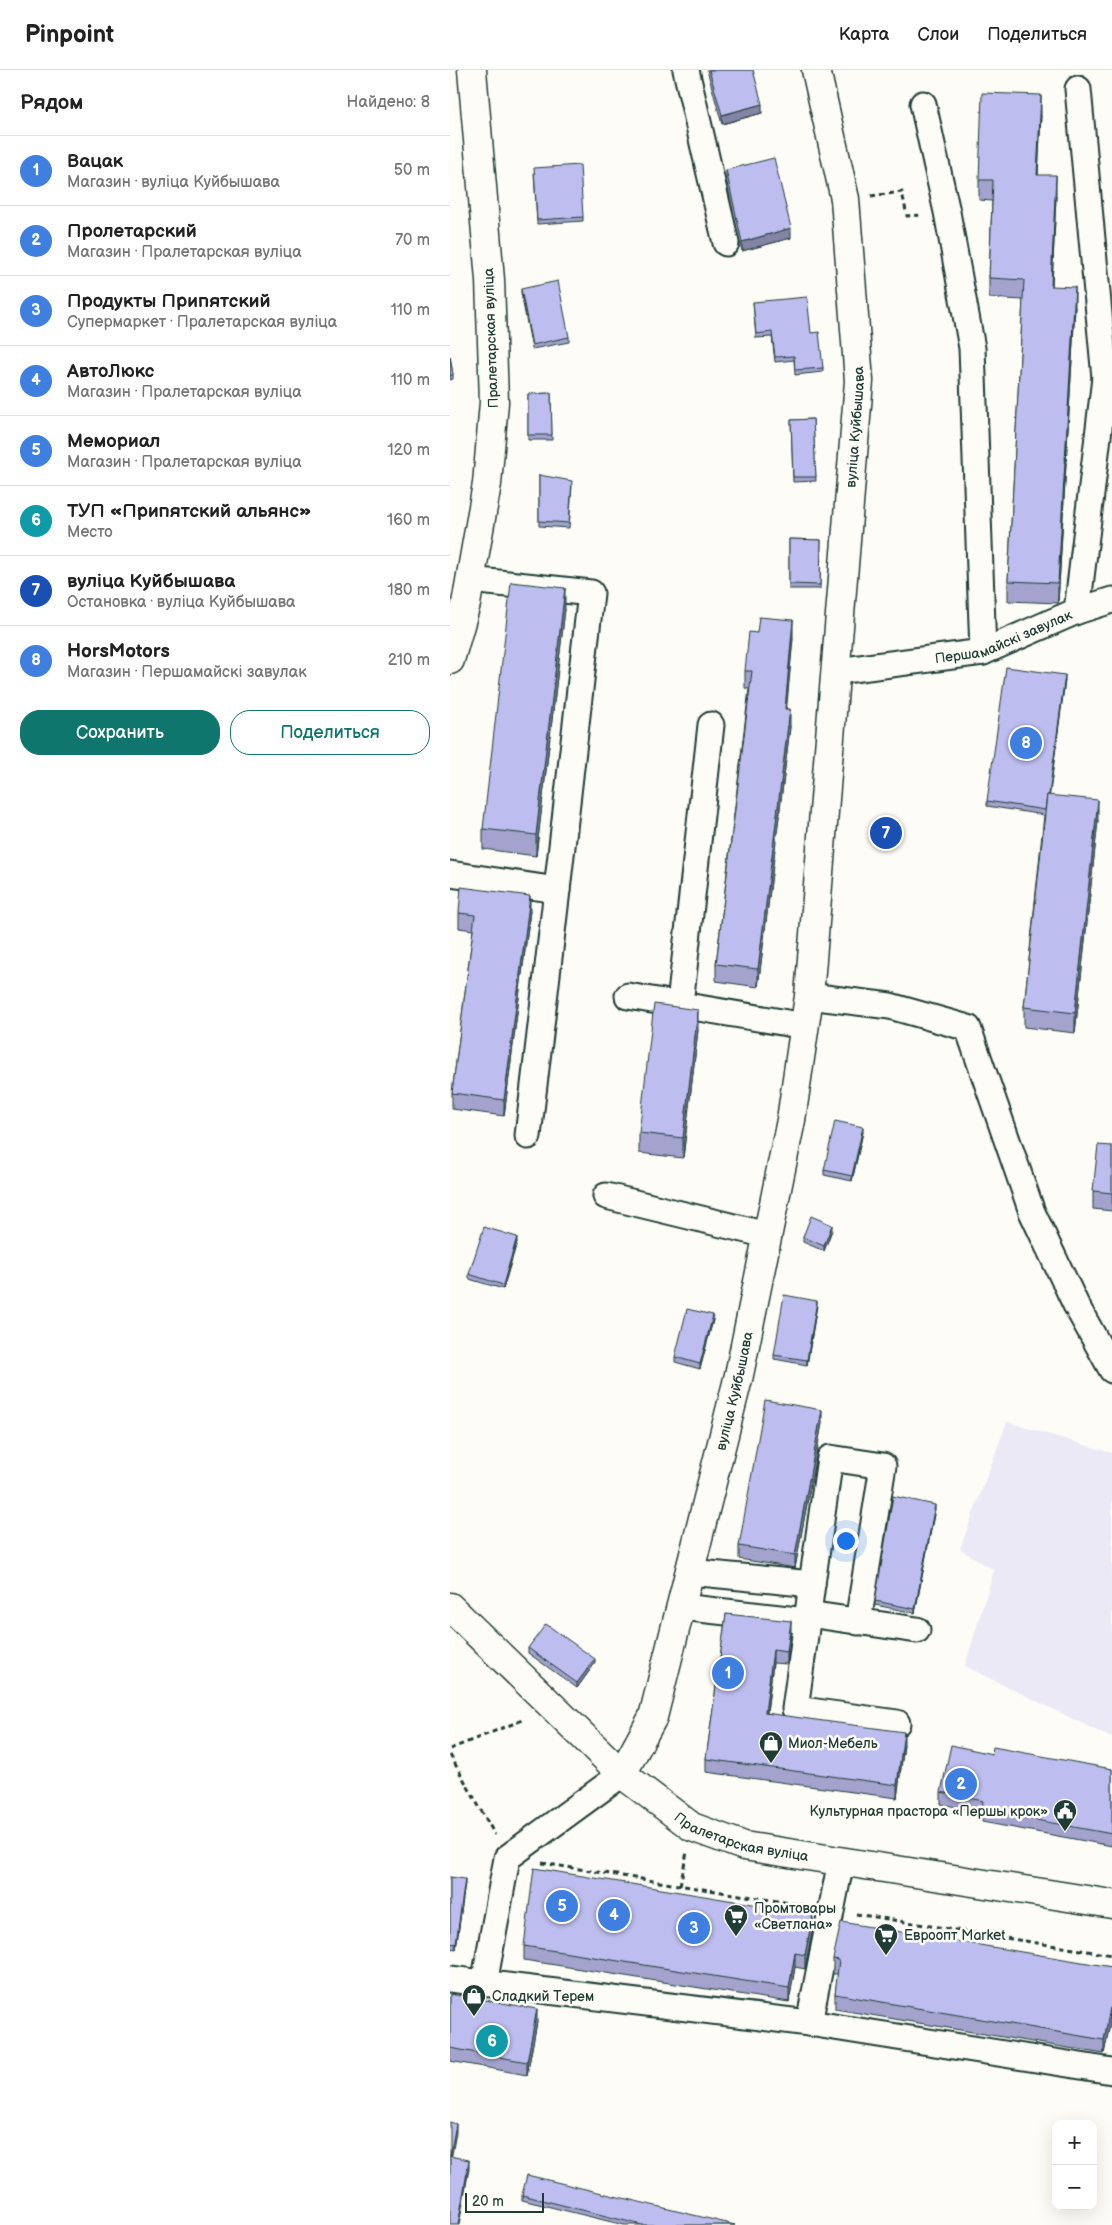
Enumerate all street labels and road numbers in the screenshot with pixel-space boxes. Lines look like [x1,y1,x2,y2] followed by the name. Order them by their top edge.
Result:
[480,267,502,408] street label: Пралетарская вуліца
[842,365,868,488] street label: вуліца Куйбышава
[934,606,1075,667] street label: Першамайскі завулак
[712,1329,756,1452] street label: вуліца Куйбышава
[671,1808,811,1865] street label: Пралетарская вуліца

